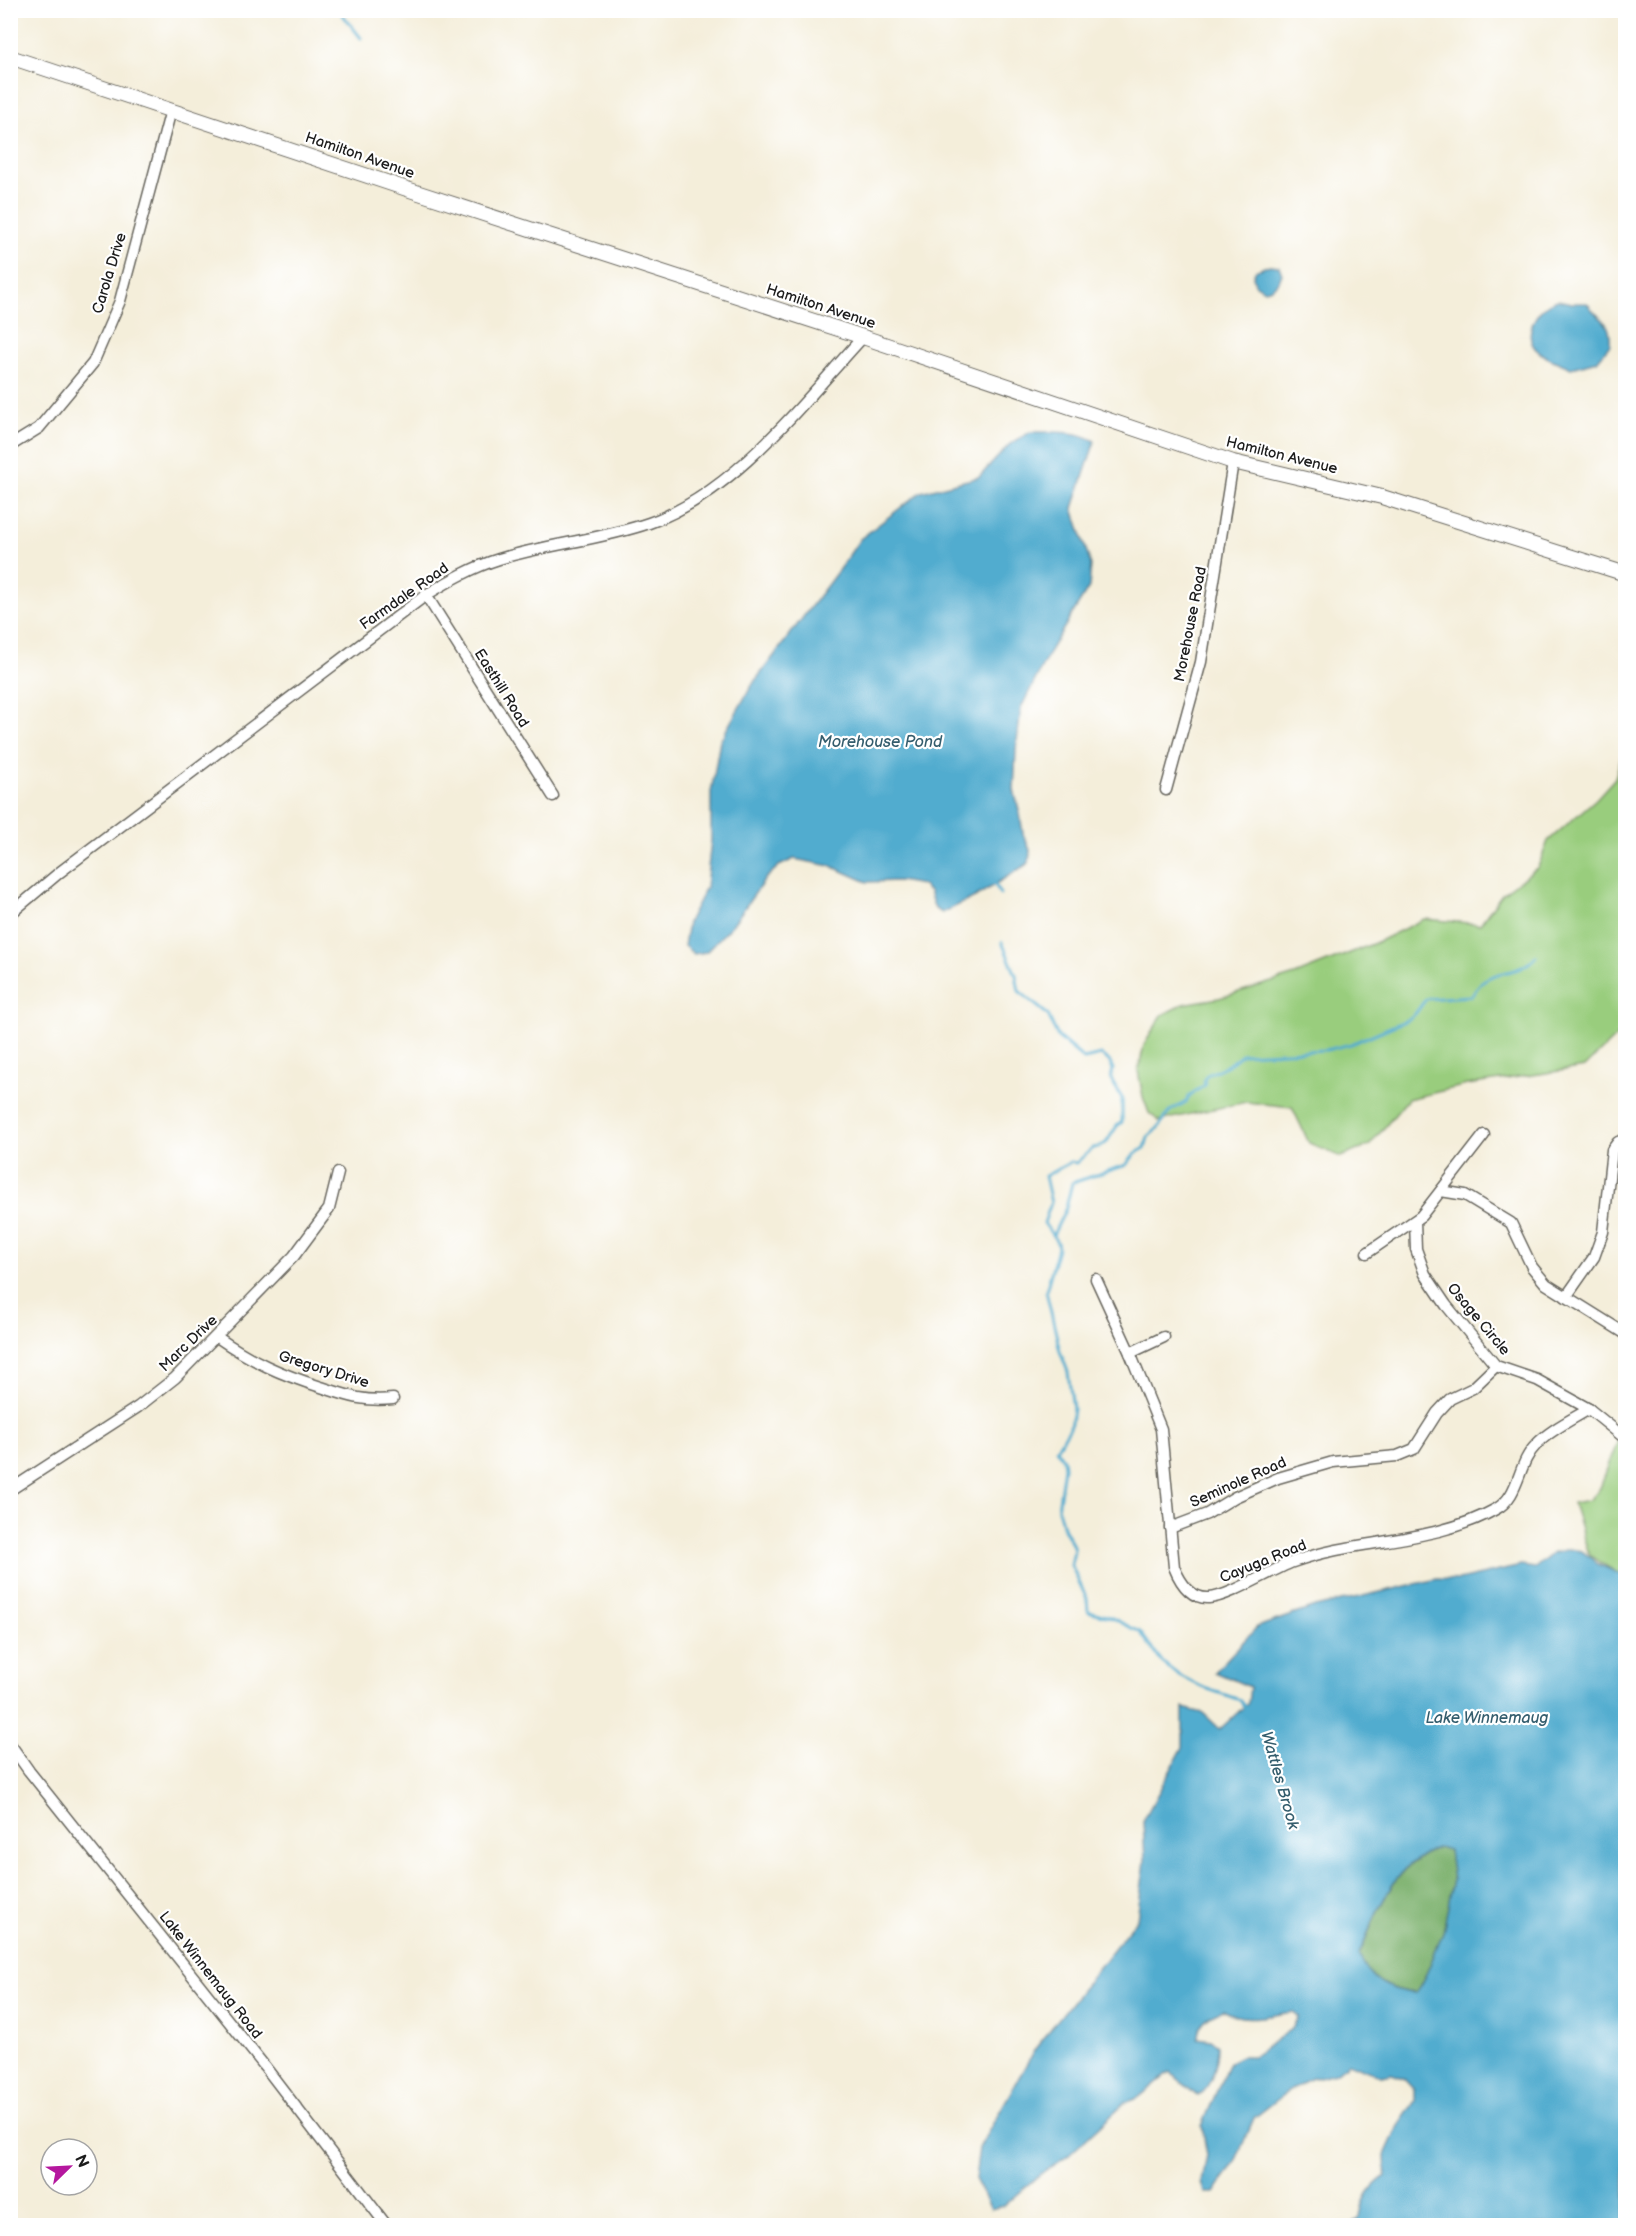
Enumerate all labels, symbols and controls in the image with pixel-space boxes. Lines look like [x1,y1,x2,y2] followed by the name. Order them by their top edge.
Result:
[303,128,417,183] street label: Hamilton Avenue
[88,230,131,316] street label: Carola Drive
[764,280,878,333] street label: Hamilton Avenue
[1224,432,1340,479] street label: Hamilton Avenue
[356,559,452,634] street label: Farmdale Road
[1170,565,1211,683] street label: Morehouse Road
[470,645,533,731] street label: Easthill Road
[818,733,943,752] water label: Morehouse Pond
[1443,1279,1514,1359] street label: Osage Circle
[155,1311,222,1376] street label: Marc Drive
[276,1347,372,1392] street label: Gregory Drive
[1187,1453,1289,1512] street label: Seminole Road
[1217,1535,1309,1587] street label: Cayuga Road
[1426,1709,1548,1728] water label: Lake Winnemaug
[1257,1729,1303,1833] water label: Wattles Brook
[155,1908,266,2043] street label: Lake Winnemaug Road
[39,2137,99,2197] north arrow
[70,2152,92,2171] text: N

